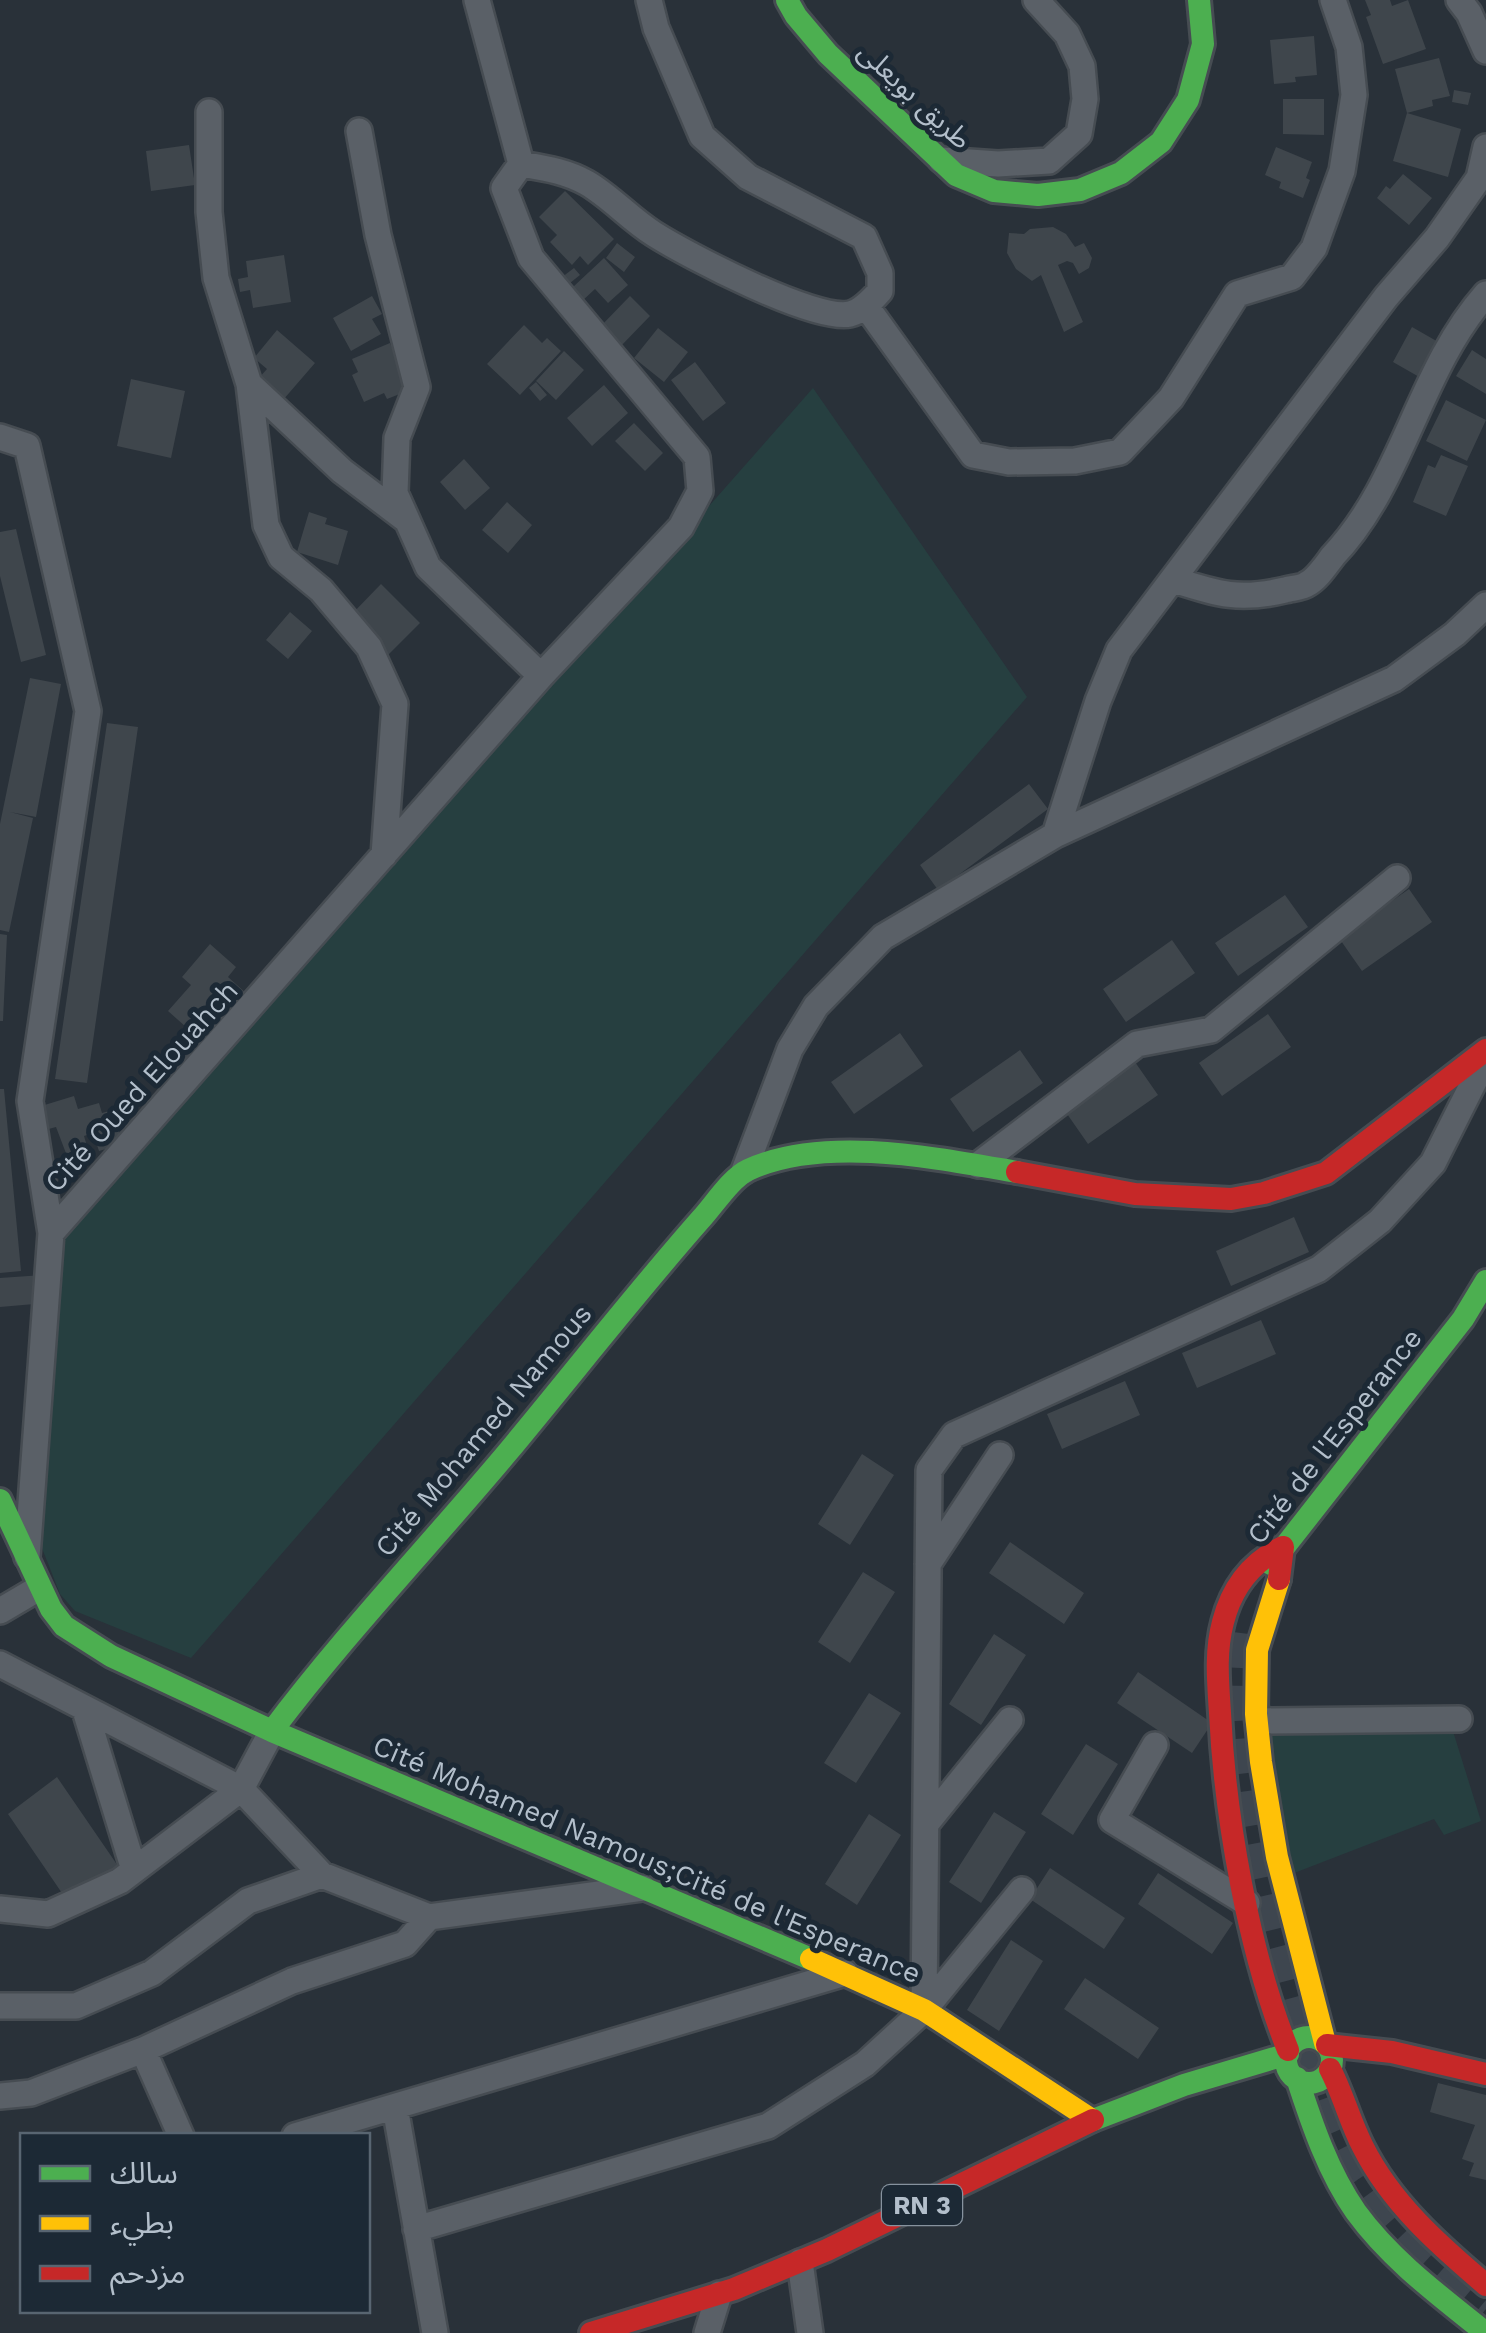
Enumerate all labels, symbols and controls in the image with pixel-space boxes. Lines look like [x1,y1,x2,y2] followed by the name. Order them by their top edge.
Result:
[851,35,978,157] street label: طريق بويعلى
[38,974,245,1199] street label: Cité Oued Elouahch
[368,1297,599,1563] street label: Cité Mohamed Namous
[1240,1322,1429,1551] street label: Cité de l'Esperance
[368,1729,926,1990] street label: Cité Mohamed Namous;Cité de l'Esperance
[20,2133,370,2313] legend
[110,2155,178,2190] text: سالك
[882,2185,962,2225] road number: RN 3
[110,2205,174,2246] text: بطيء
[110,2255,186,2296] text: مزدحم

